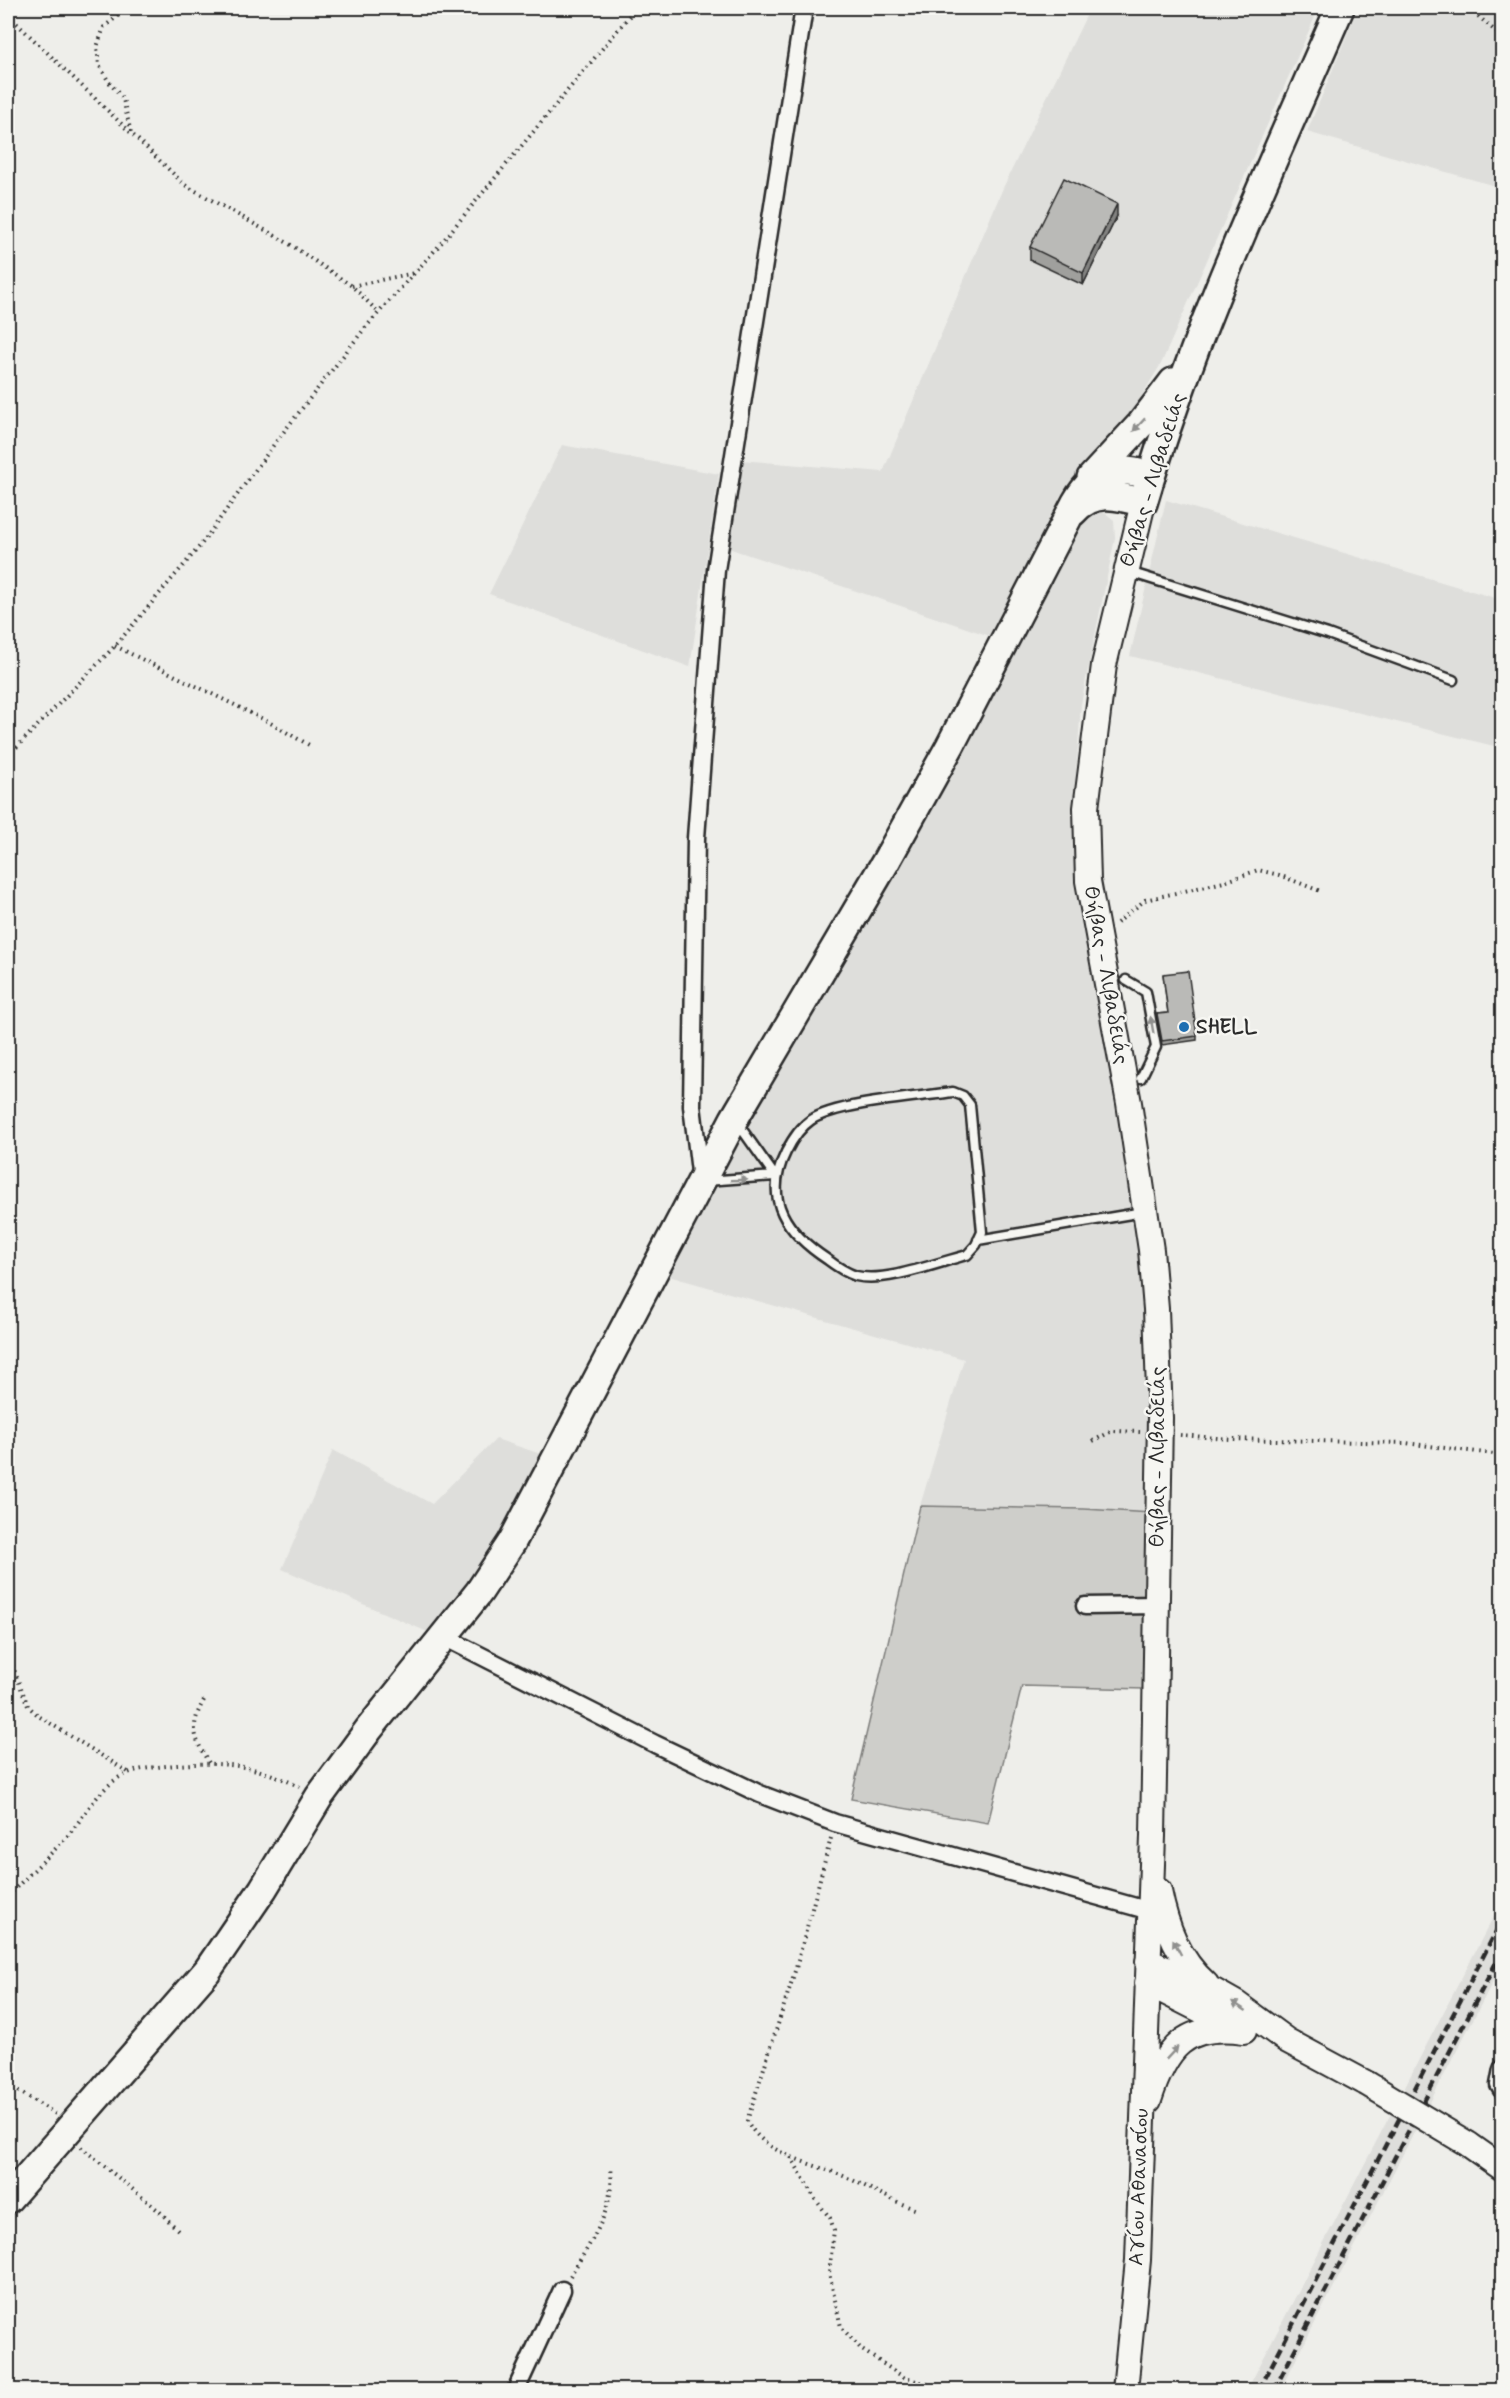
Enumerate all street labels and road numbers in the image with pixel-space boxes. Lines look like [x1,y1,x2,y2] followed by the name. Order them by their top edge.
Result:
[1113,389,1193,571] street label: Θήβας - Λιβαδειάς
[1077,884,1135,1066] street label: Θήβας - Λιβαδειάς
[1144,1367,1172,1547] street label: Θήβας - Λιβαδειάς
[1122,2108,1156,2266] street label: Αγίου Αθανασίου

